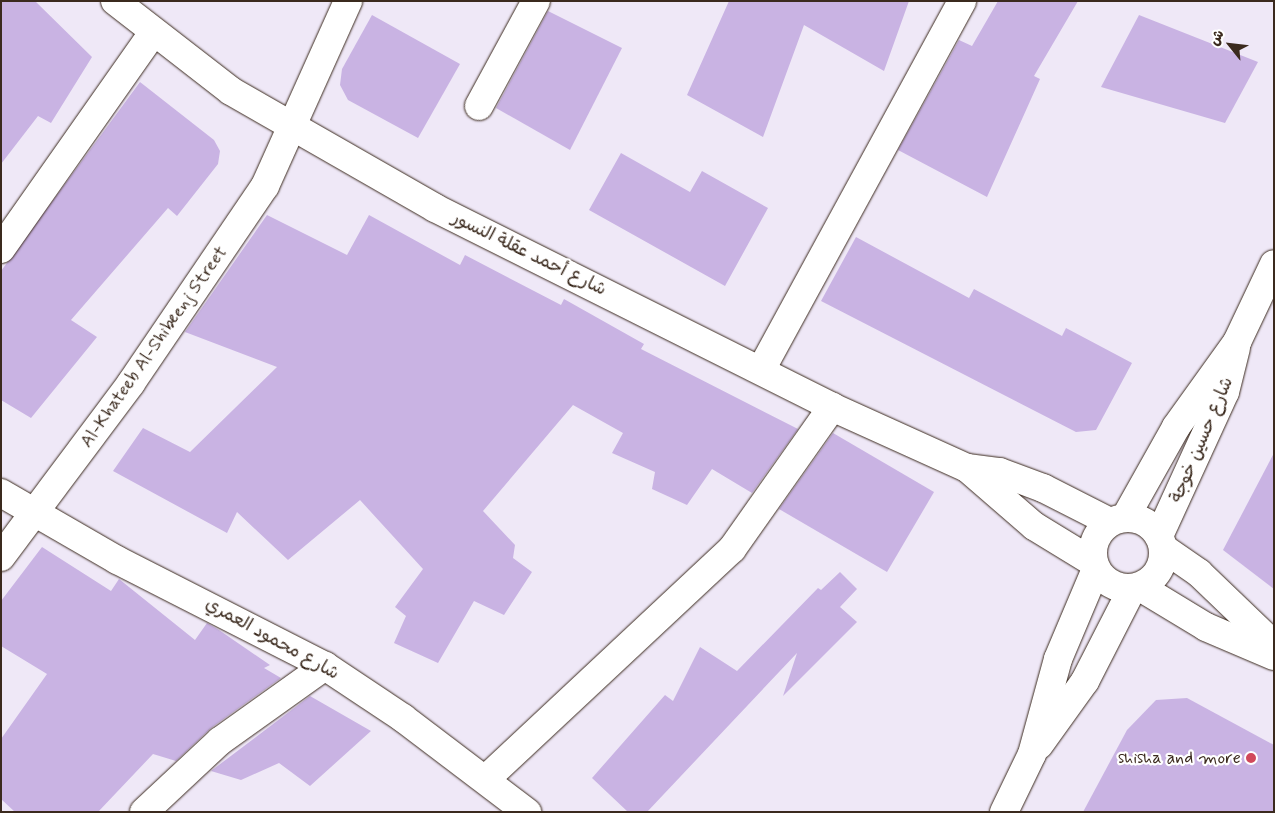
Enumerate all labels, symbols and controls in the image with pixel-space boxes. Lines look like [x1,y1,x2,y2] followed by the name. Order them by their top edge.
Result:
[1205,20,1255,70] north arrow
[1205,27,1228,49] text: ش
[448,207,610,301] street label: شارع أحمد عقلة النسور
[76,242,232,452] street label: Al-Khateeb Al-Shibeenj Street
[1166,374,1238,506] street label: شارع حسين خوجة
[201,593,343,685] street label: شارع محمود العمري
[1123,747,1241,769] place label: shisha and more
[1245,752,1257,764] marker: shisha and more

